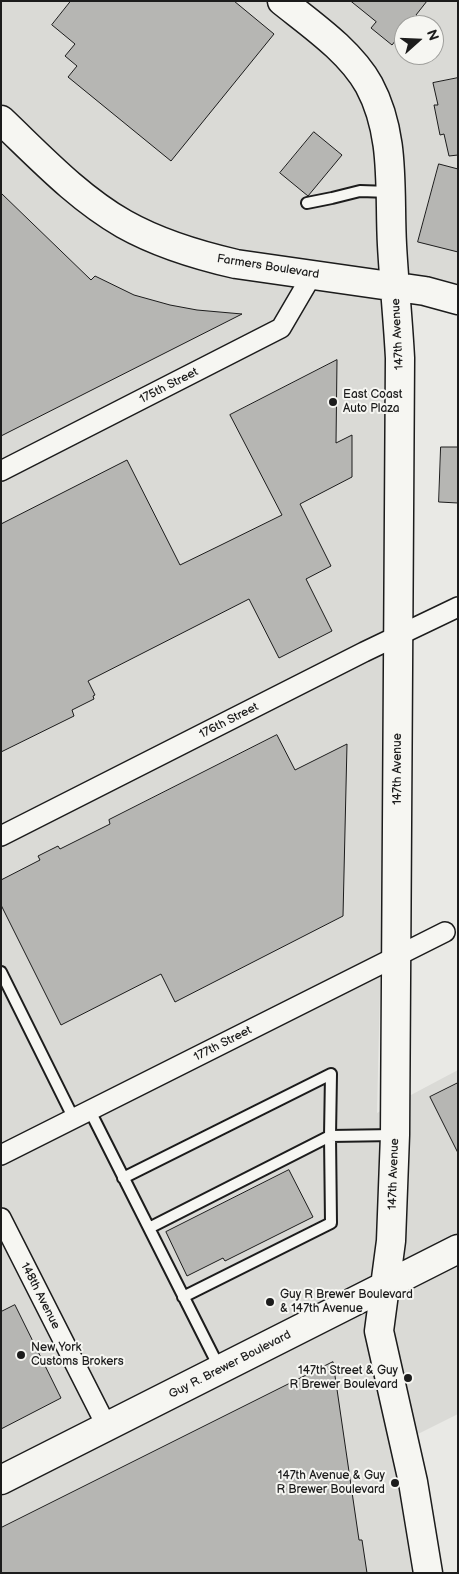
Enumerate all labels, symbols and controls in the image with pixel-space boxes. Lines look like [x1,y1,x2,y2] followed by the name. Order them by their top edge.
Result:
[394,15,444,65] north arrow
[423,27,442,43] text: N
[216,252,320,282] street label: Farmers Boulevard
[389,298,407,370] street label: 147th Avenue
[137,365,201,407] street label: 175th Street
[343,388,402,416] place label: East Coast Auto Plaza
[327,396,339,408] marker: East Coast Auto Plaza
[197,700,261,742] street label: 176th Street
[391,733,405,805] street label: 147th Avenue
[192,1023,254,1065] street label: 177th Street
[386,1138,402,1210] street label: 147th Avenue
[17,1260,63,1332] street label: 148th Avenue
[280,1288,413,1316] place label: Guy R Brewer Boulevard & 147th Avenue
[264,1296,276,1308] marker: Guy R Brewer Boulevard & 147th Avenue
[167,1328,293,1402] street label: Guy R. Brewer Boulevard
[31,1341,124,1369] place label: New York Customs Brokers
[15,1349,27,1361] marker: New York Customs Brokers
[290,1364,398,1392] place label: 147th Street & Guy R Brewer Boulevard
[402,1372,414,1384] marker: 147th Street & Guy R Brewer Boulevard
[277,1469,385,1497] place label: 147th Avenue & Guy R Brewer Boulevard
[389,1477,401,1489] marker: 147th Avenue & Guy R Brewer Boulevard

